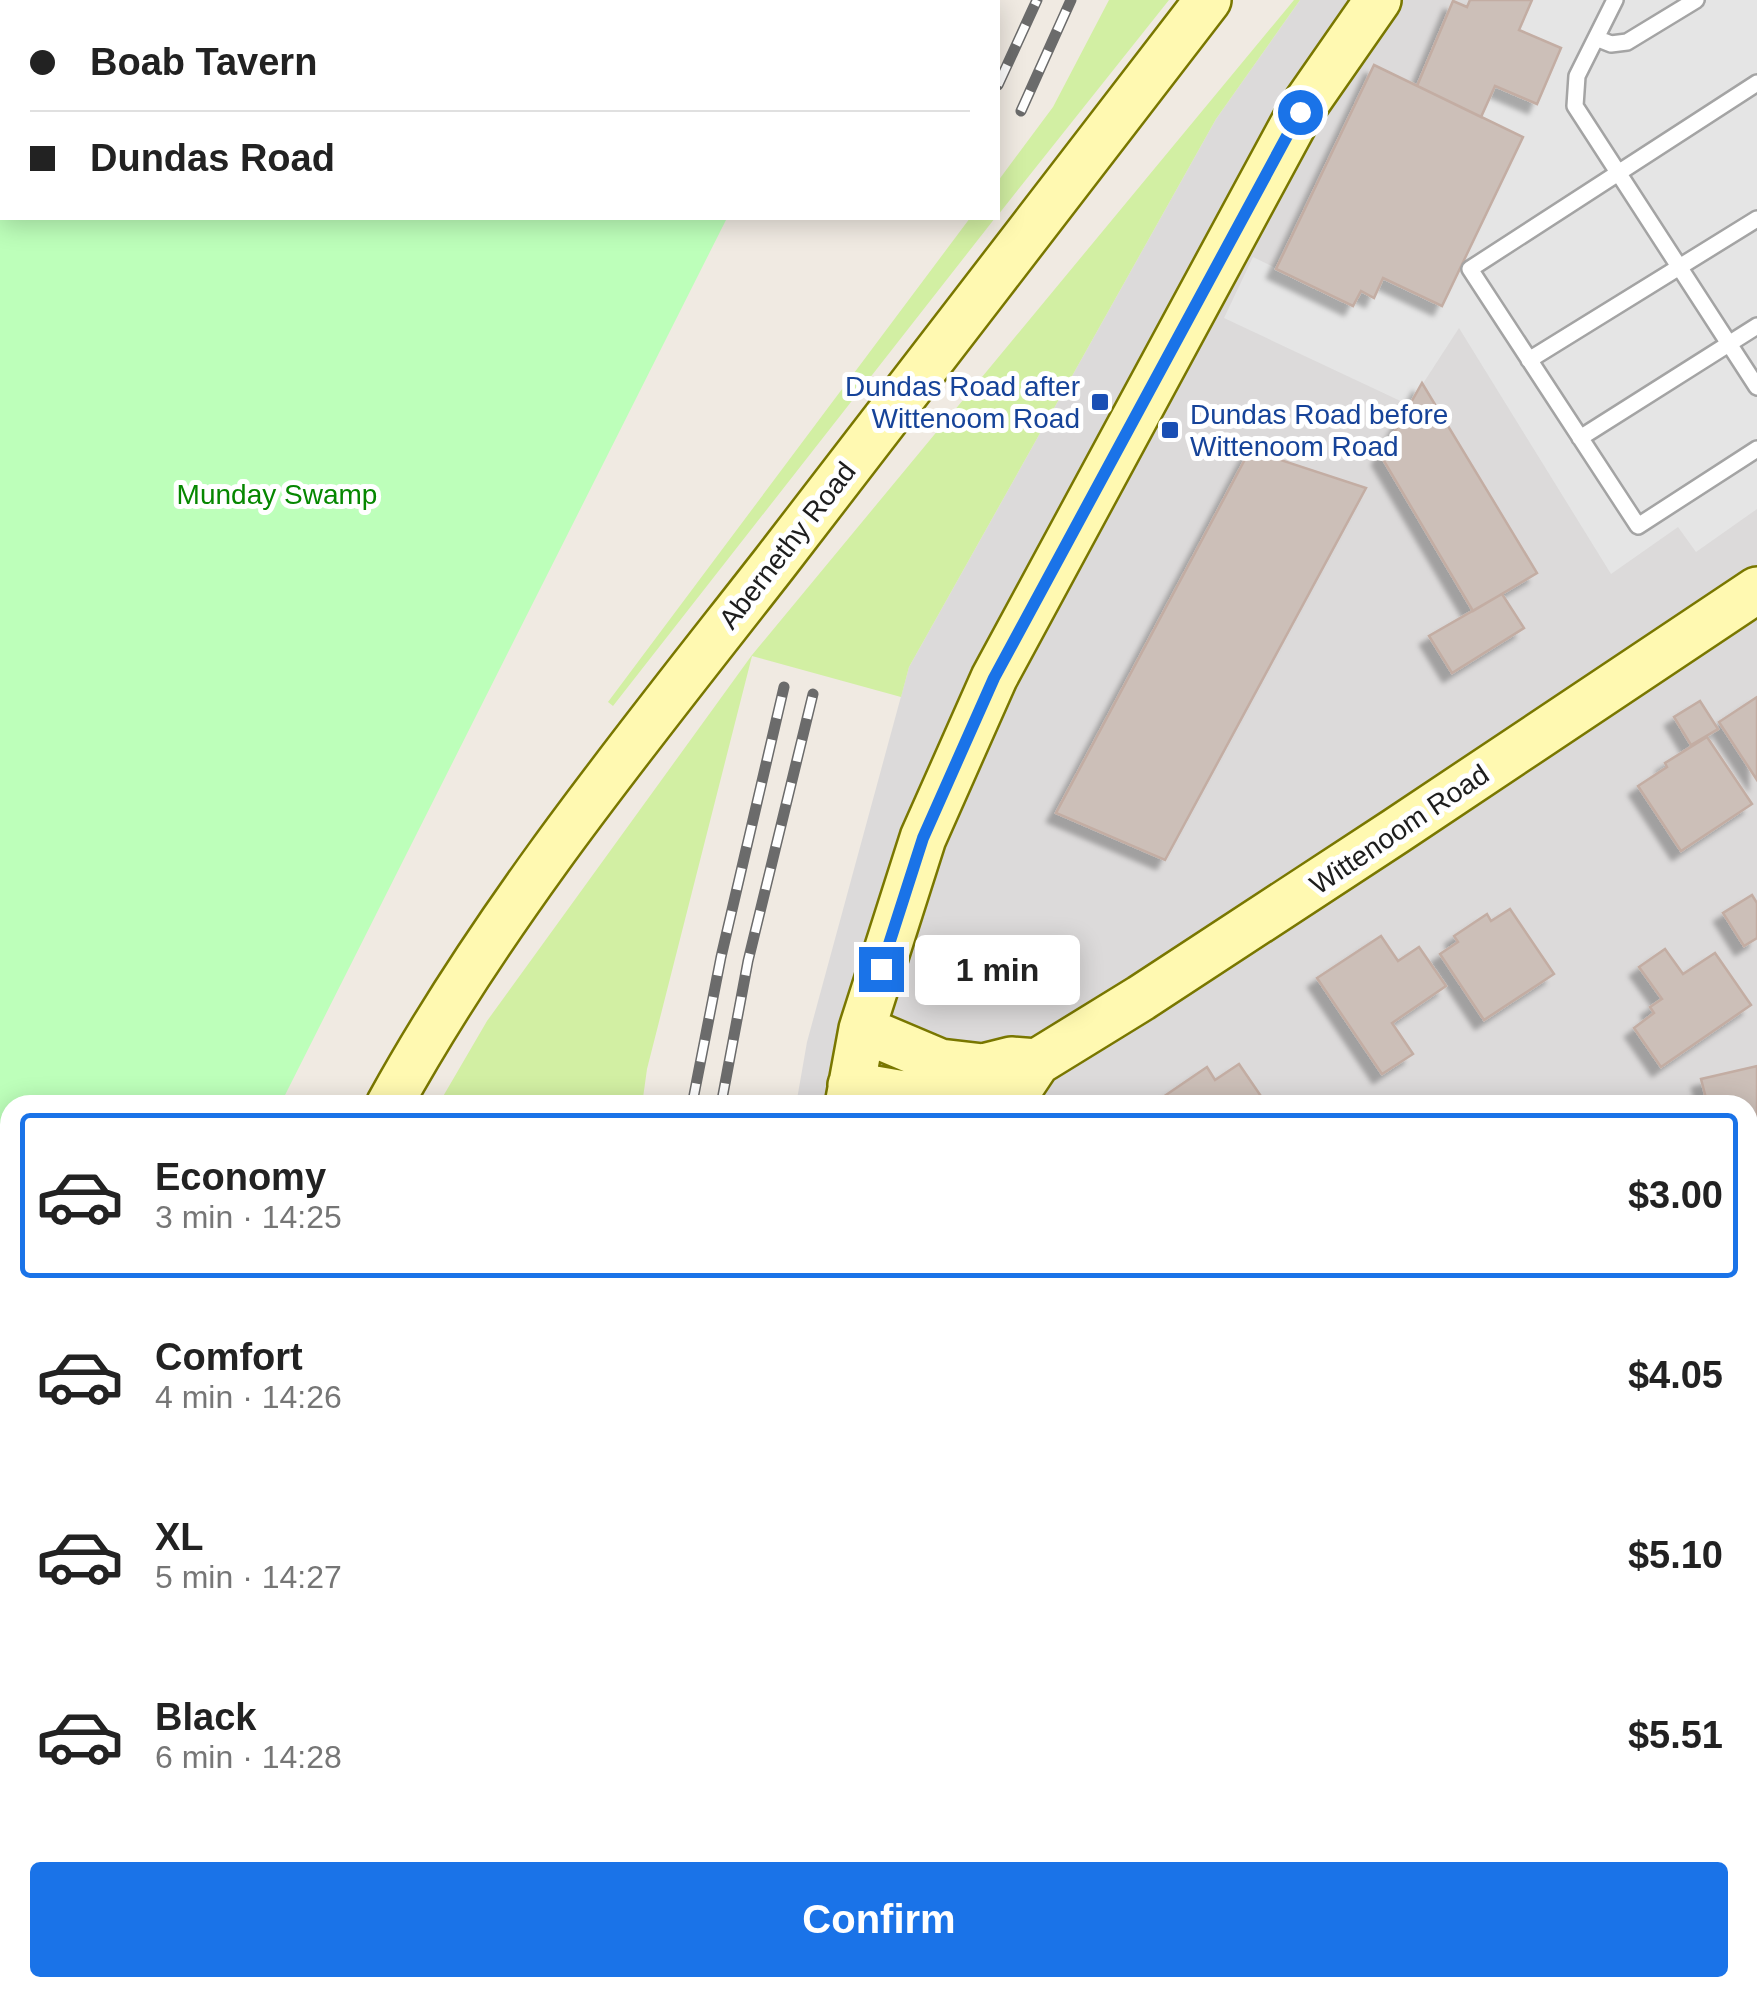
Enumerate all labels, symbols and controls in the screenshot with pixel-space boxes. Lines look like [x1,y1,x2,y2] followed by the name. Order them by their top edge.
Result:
[90,41,317,83] text: Boab Tavern
[1278,90,1323,135] route start
[90,137,335,179] text: Dundas Road
[845,371,1080,434] place label: Dundas Road after Wittenoom Road
[1089,391,1111,413] marker: Dundas Road after Wittenoom Road
[1190,399,1448,462] place label: Dundas Road before Wittenoom Road
[1159,419,1181,441] marker: Dundas Road before Wittenoom Road
[713,456,862,635] street label: Abernethy Road
[177,479,377,510] park label: Munday Swamp
[1304,758,1494,901] street label: Wittenoom Road
[916,934,1081,1004] callout: 1 min
[859,947,904,992] route end
[956,952,1039,988] text: 1 min
[35,1151,125,1241] icon: car
[155,1156,326,1198] text: Economy
[1628,1174,1723,1216] text: $3.00
[155,1199,342,1235] text: 3 min · 14:25
[35,1331,125,1421] icon: car
[155,1336,303,1378] text: Comfort
[1628,1354,1723,1396] text: $4.05
[155,1379,342,1415] text: 4 min · 14:26
[35,1511,125,1601] icon: car
[155,1516,204,1558] text: XL
[1628,1534,1723,1576] text: $5.10
[155,1559,342,1595] text: 5 min · 14:27
[35,1691,125,1781] icon: car
[155,1696,256,1738] text: Black
[1628,1714,1723,1756] text: $5.51
[155,1739,342,1775] text: 6 min · 14:28
[30,1862,1728,1977] button: Confirm

